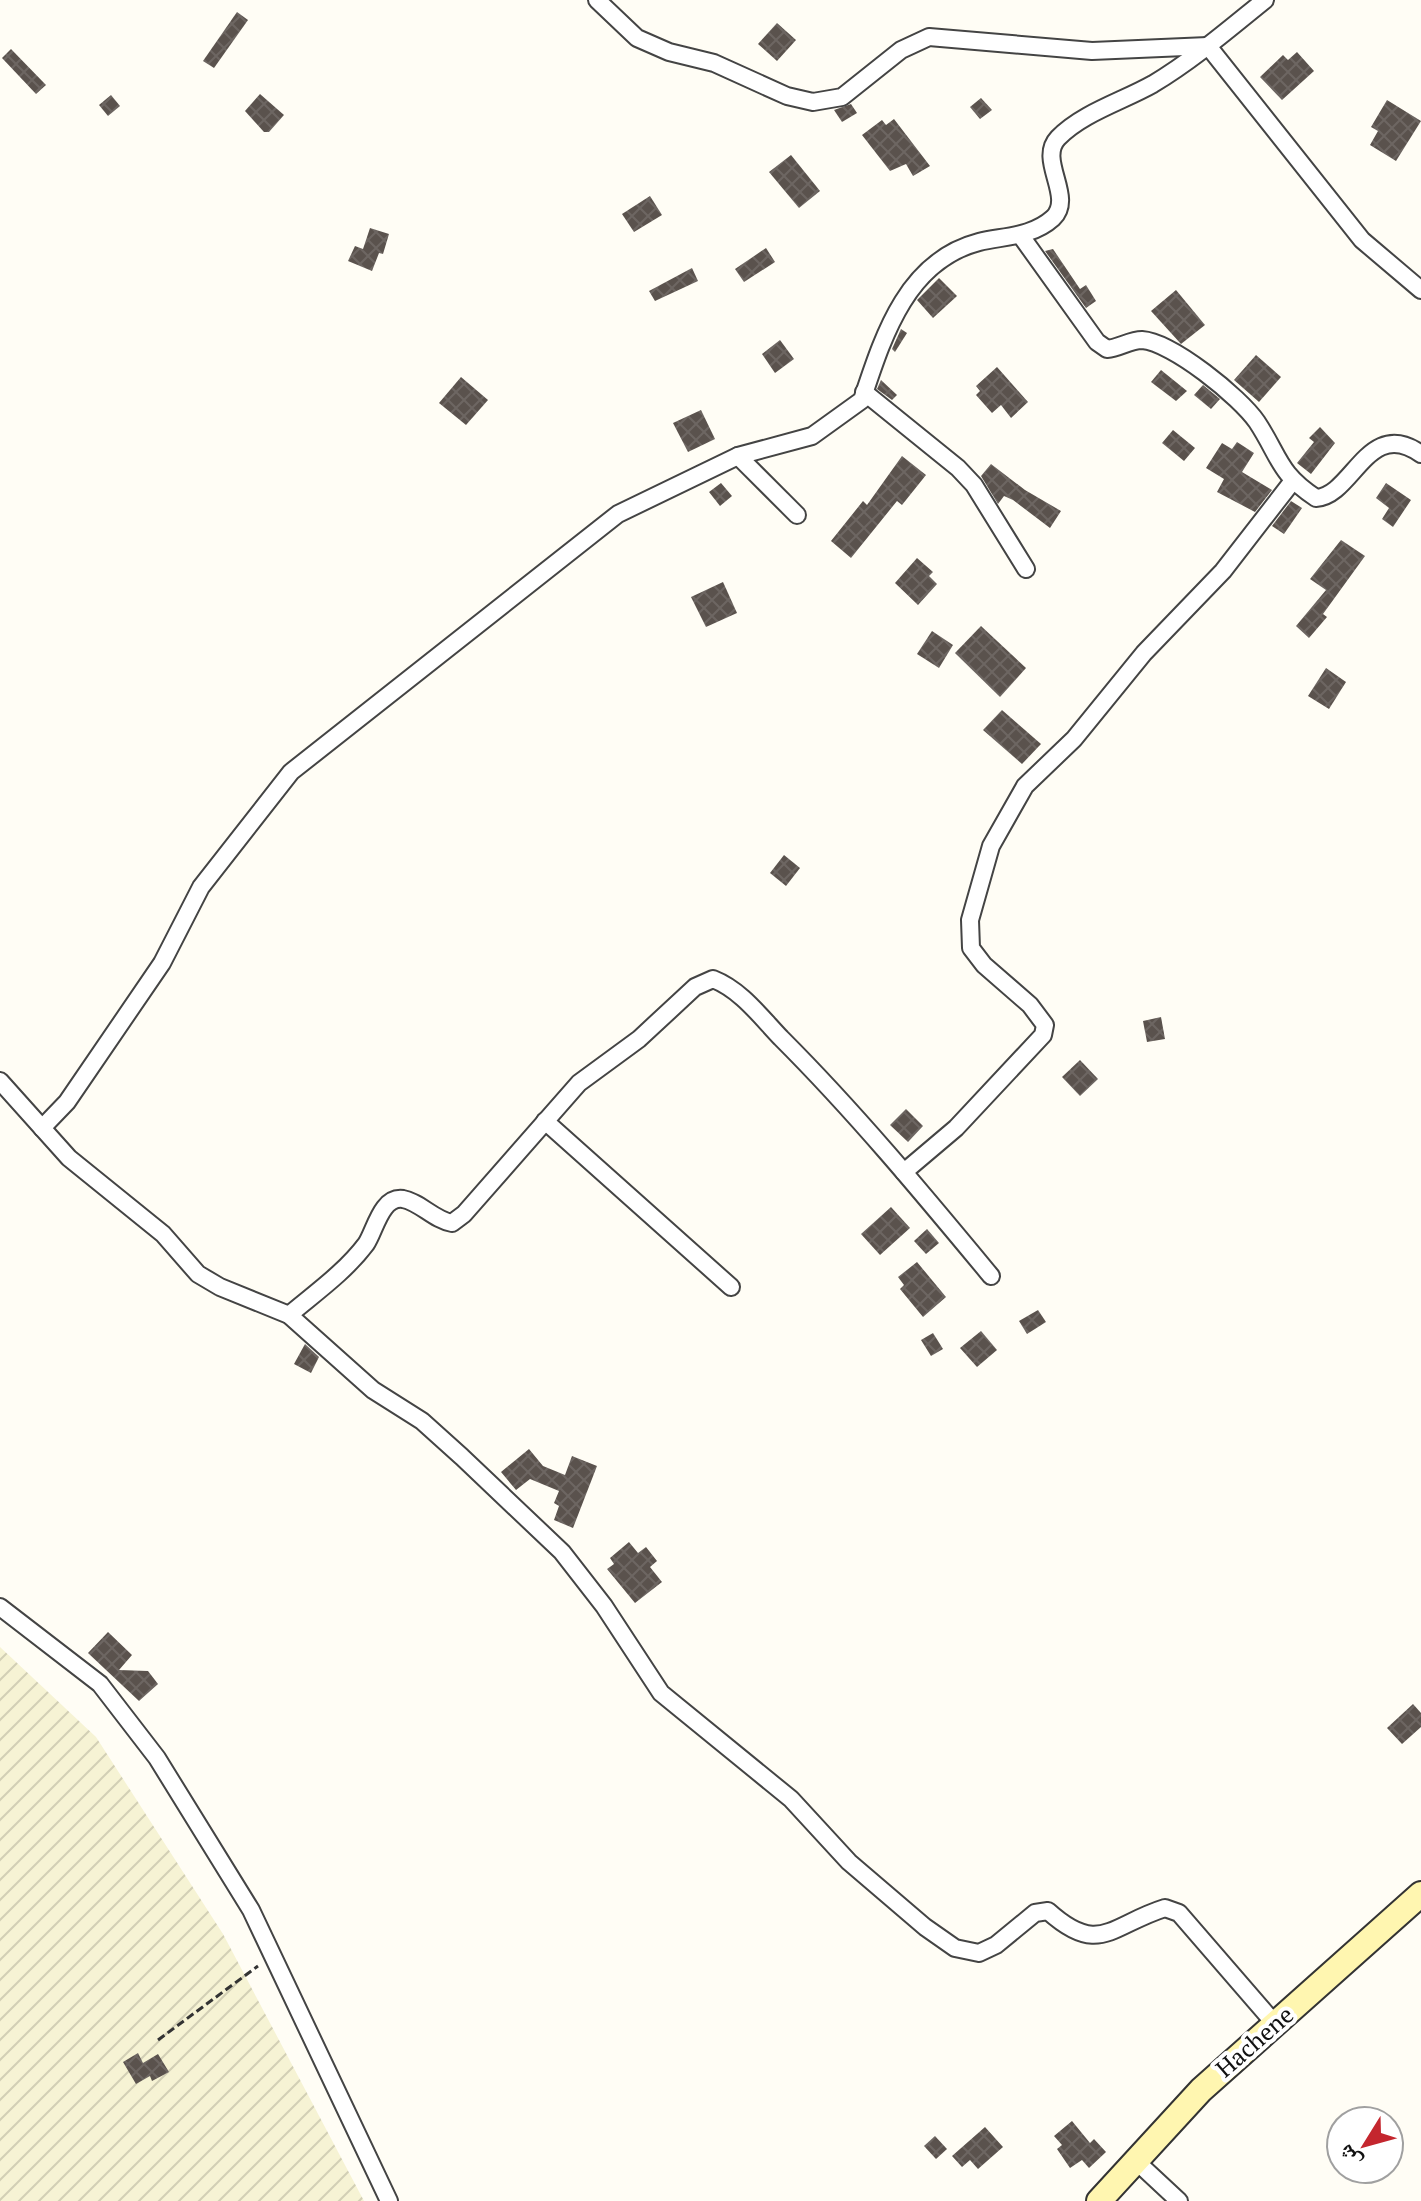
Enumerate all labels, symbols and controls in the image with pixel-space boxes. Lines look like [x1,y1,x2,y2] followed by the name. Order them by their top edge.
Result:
[1209,1999,1300,2084] street label: Hachene
[1325,2105,1405,2185] north arrow
[1330,2139,1367,2175] text: ش

